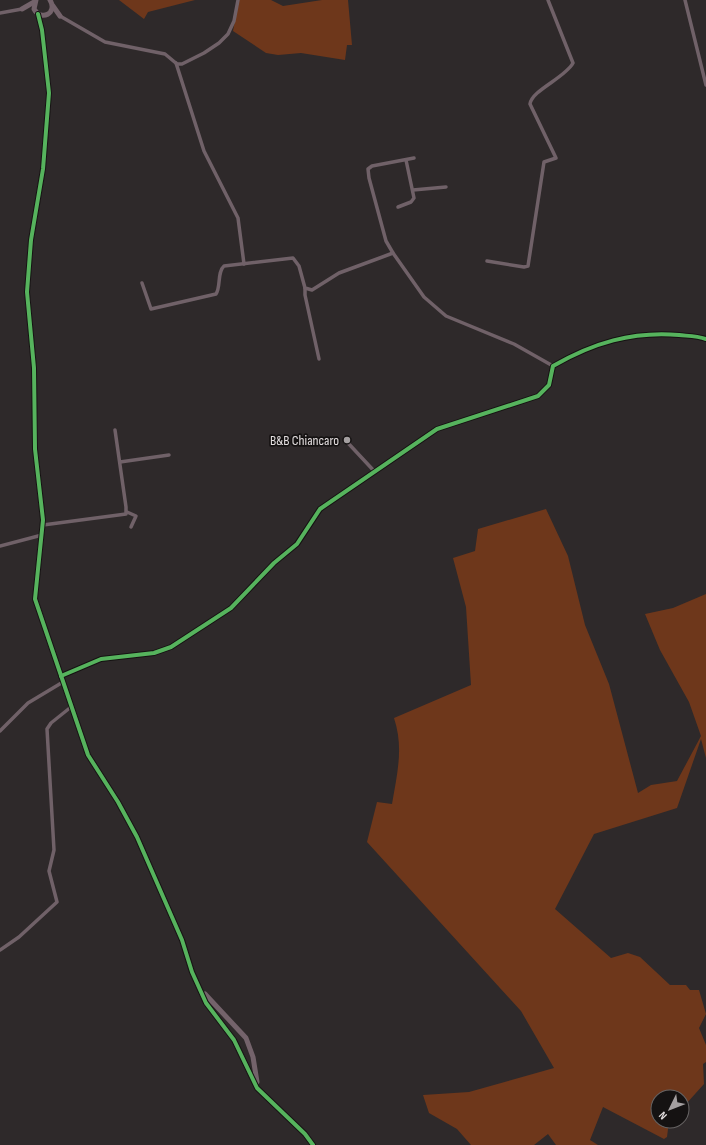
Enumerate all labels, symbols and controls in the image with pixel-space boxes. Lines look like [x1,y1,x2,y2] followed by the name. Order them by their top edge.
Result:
[270,432,339,449] place label: B&B Chiancaro
[342,435,352,445] marker: B&B Chiancaro
[650,1089,690,1129] north arrow
[656,1109,670,1122] text: N

